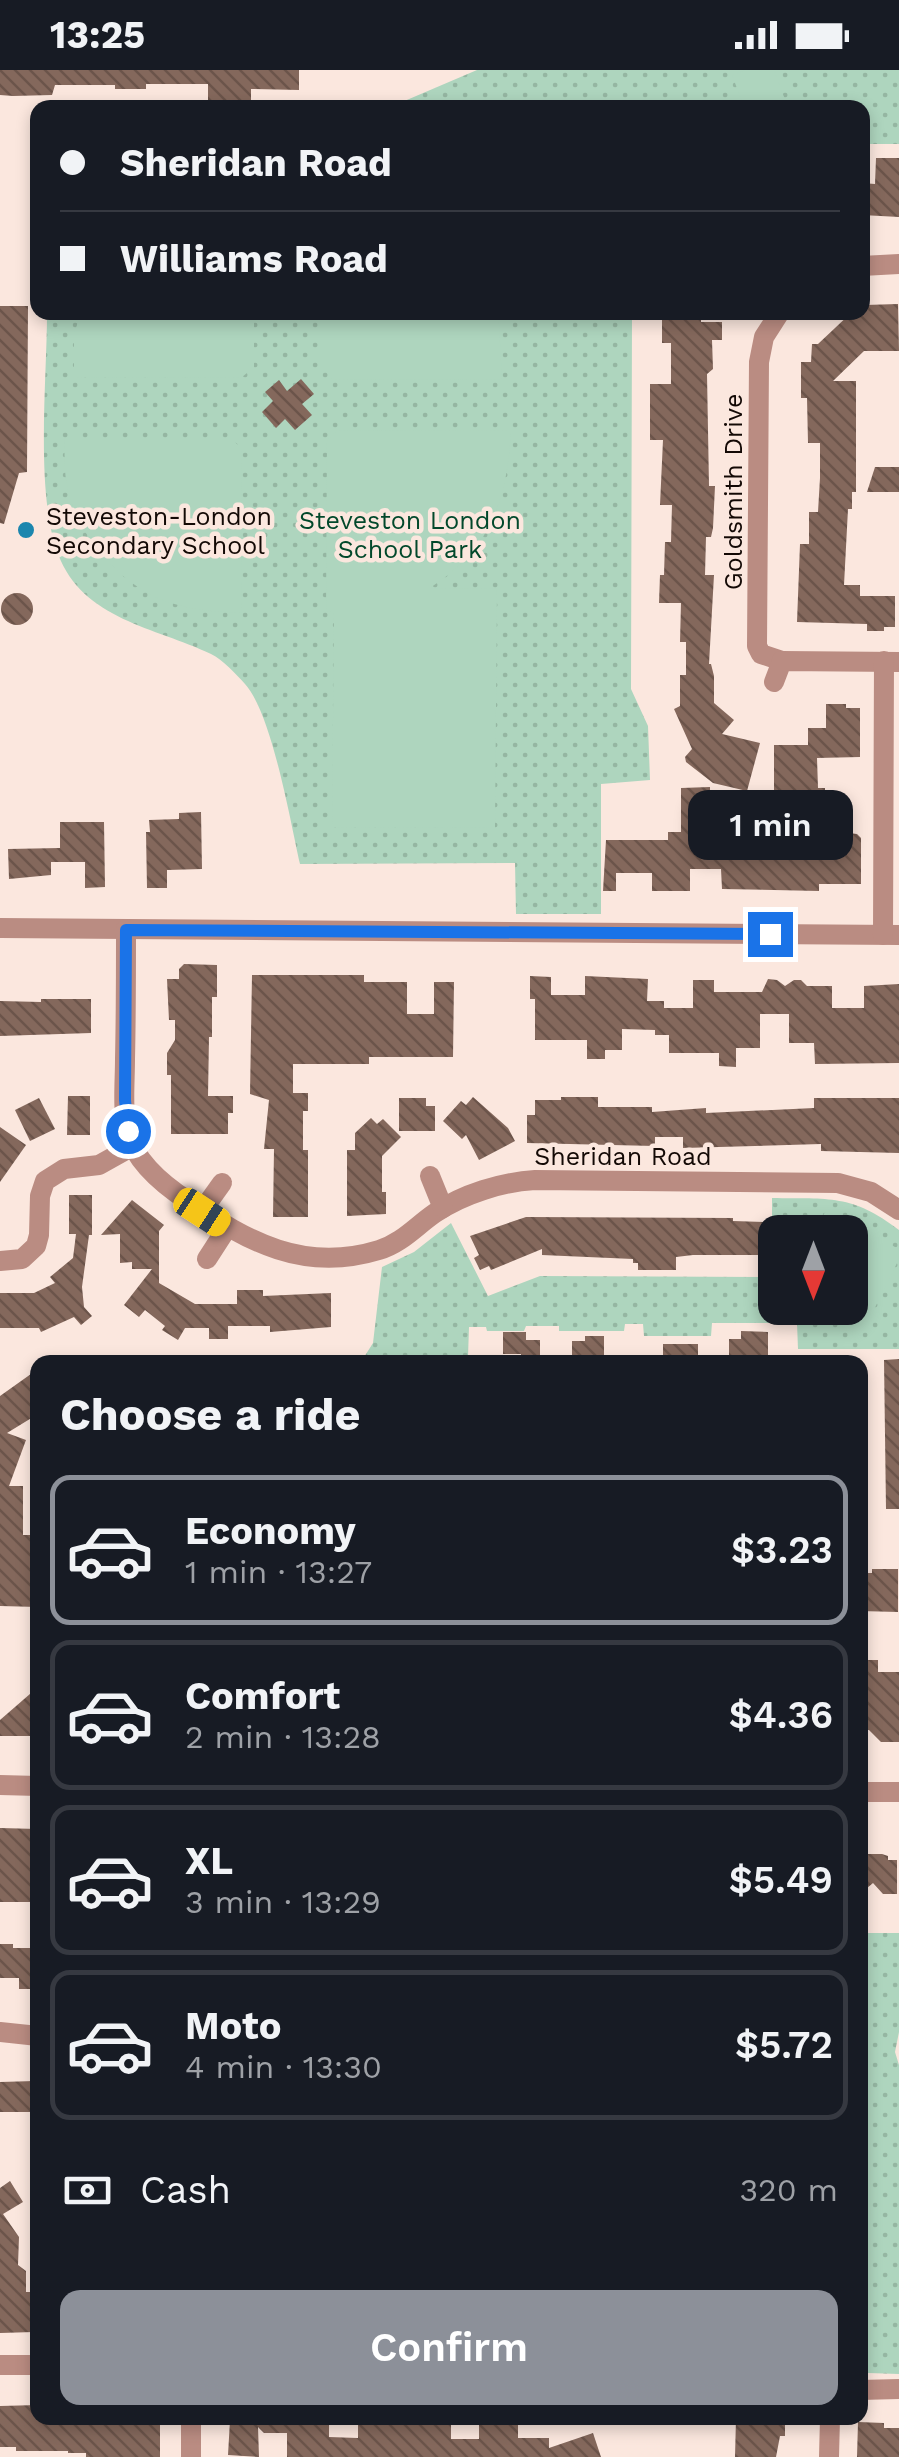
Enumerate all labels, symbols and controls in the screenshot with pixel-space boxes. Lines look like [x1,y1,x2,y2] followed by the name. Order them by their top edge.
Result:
[50,13,145,57] text: 13:25
[120,141,392,185] text: Sheridan Road
[120,237,388,281] text: Williams Road
[719,394,748,590] street label: Goldsmith Drive
[46,502,272,560] place label: Steveston-London Secondary School
[299,506,521,564] park label: Steveston London School Park
[15,519,37,541] marker: Steveston-London Secondary School
[688,789,852,859] callout: 1 min
[729,806,812,844] text: 1 min
[748,912,793,957] route end
[106,1109,151,1154] route start
[534,1142,712,1171] street label: Sheridan Road
[169,1183,235,1241] car
[758,1215,868,1325] north arrow
[758,1215,868,1325] map controls
[60,1388,360,1441] text: Choose a ride
[65,1505,155,1595] icon: car
[185,1509,356,1553] text: Economy
[731,1528,833,1572] text: $3.23
[185,1553,372,1591] text: 1 min · 13:27
[65,1670,155,1760] icon: car
[185,1674,340,1718] text: Comfort
[729,1693,833,1737] text: $4.36
[185,1718,381,1756] text: 2 min · 13:28
[65,1835,155,1925] icon: car
[185,1839,233,1883] text: XL
[729,1858,833,1902] text: $5.49
[185,1883,381,1921] text: 3 min · 13:29
[65,2000,155,2090] icon: car
[185,2004,281,2048] text: Moto
[735,2023,833,2067] text: $5.72
[185,2048,382,2086] text: 4 min · 13:30
[60,2163,115,2218] icon: cash
[140,2168,231,2212] text: Cash
[739,2171,838,2209] text: 320 m
[60,2290,838,2405] button: Confirm

